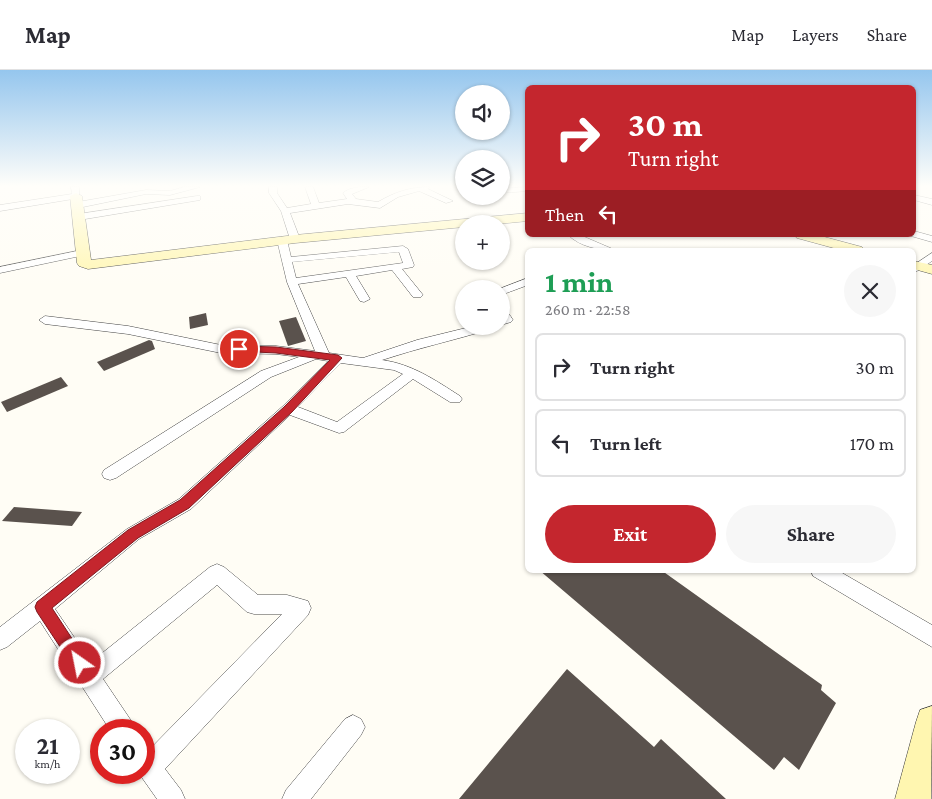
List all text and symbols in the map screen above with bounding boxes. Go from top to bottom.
text: Map [25,21,71,48]
text: Map [731,25,764,45]
text: Layers [792,25,839,45]
text: Share [867,25,907,45]
map controls [455,85,510,335]
button: sound [455,85,510,140]
icon: right [545,105,610,170]
text: 30 m [628,105,703,144]
text: Turn right [628,146,719,171]
button: layers [455,150,510,205]
icon: left [594,200,622,228]
text: Then [545,204,584,225]
button: + [455,215,510,270]
text: 1 min [545,265,613,298]
button: close [844,265,896,317]
button: − [455,280,510,335]
text: 260 m · 22:58 [545,301,630,318]
pin [218,328,260,370]
icon: arrive [225,335,253,363]
icon: right [547,353,575,381]
text: Turn right [590,357,675,378]
text: 30 m [855,357,894,378]
icon: left [547,429,575,457]
text: Turn left [590,433,662,454]
text: 170 m [850,433,894,454]
button: Exit [545,505,716,563]
button: Share [726,505,896,563]
position arrow [53,636,105,688]
speed limit sign: 30 [90,719,155,784]
text: 21 [36,732,59,759]
text: km/h [35,757,60,771]

